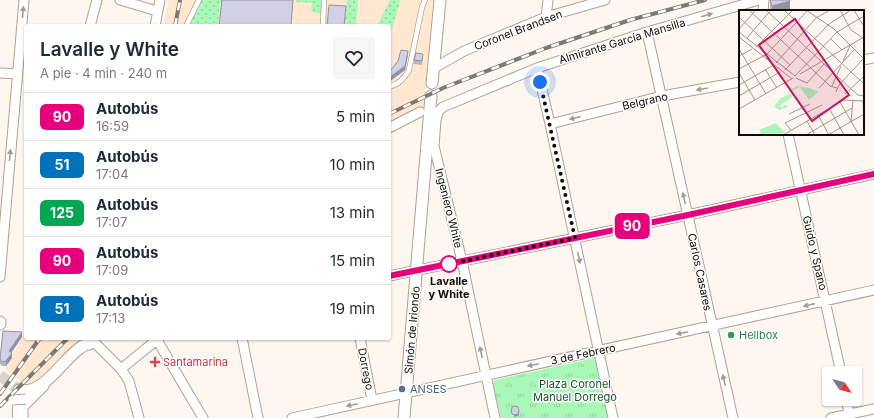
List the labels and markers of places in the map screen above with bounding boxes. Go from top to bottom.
marker: Lavalle y White [440,255,458,273]
place label: Lavalle y White [429,274,470,301]
place label: Hellbox [739,328,778,342]
marker: Hellbox [726,330,736,340]
place label: Santamarina [163,355,228,369]
marker: Santamarina [150,357,160,367]
place label: ANSES [410,382,447,396]
marker: ANSES [397,384,407,394]

